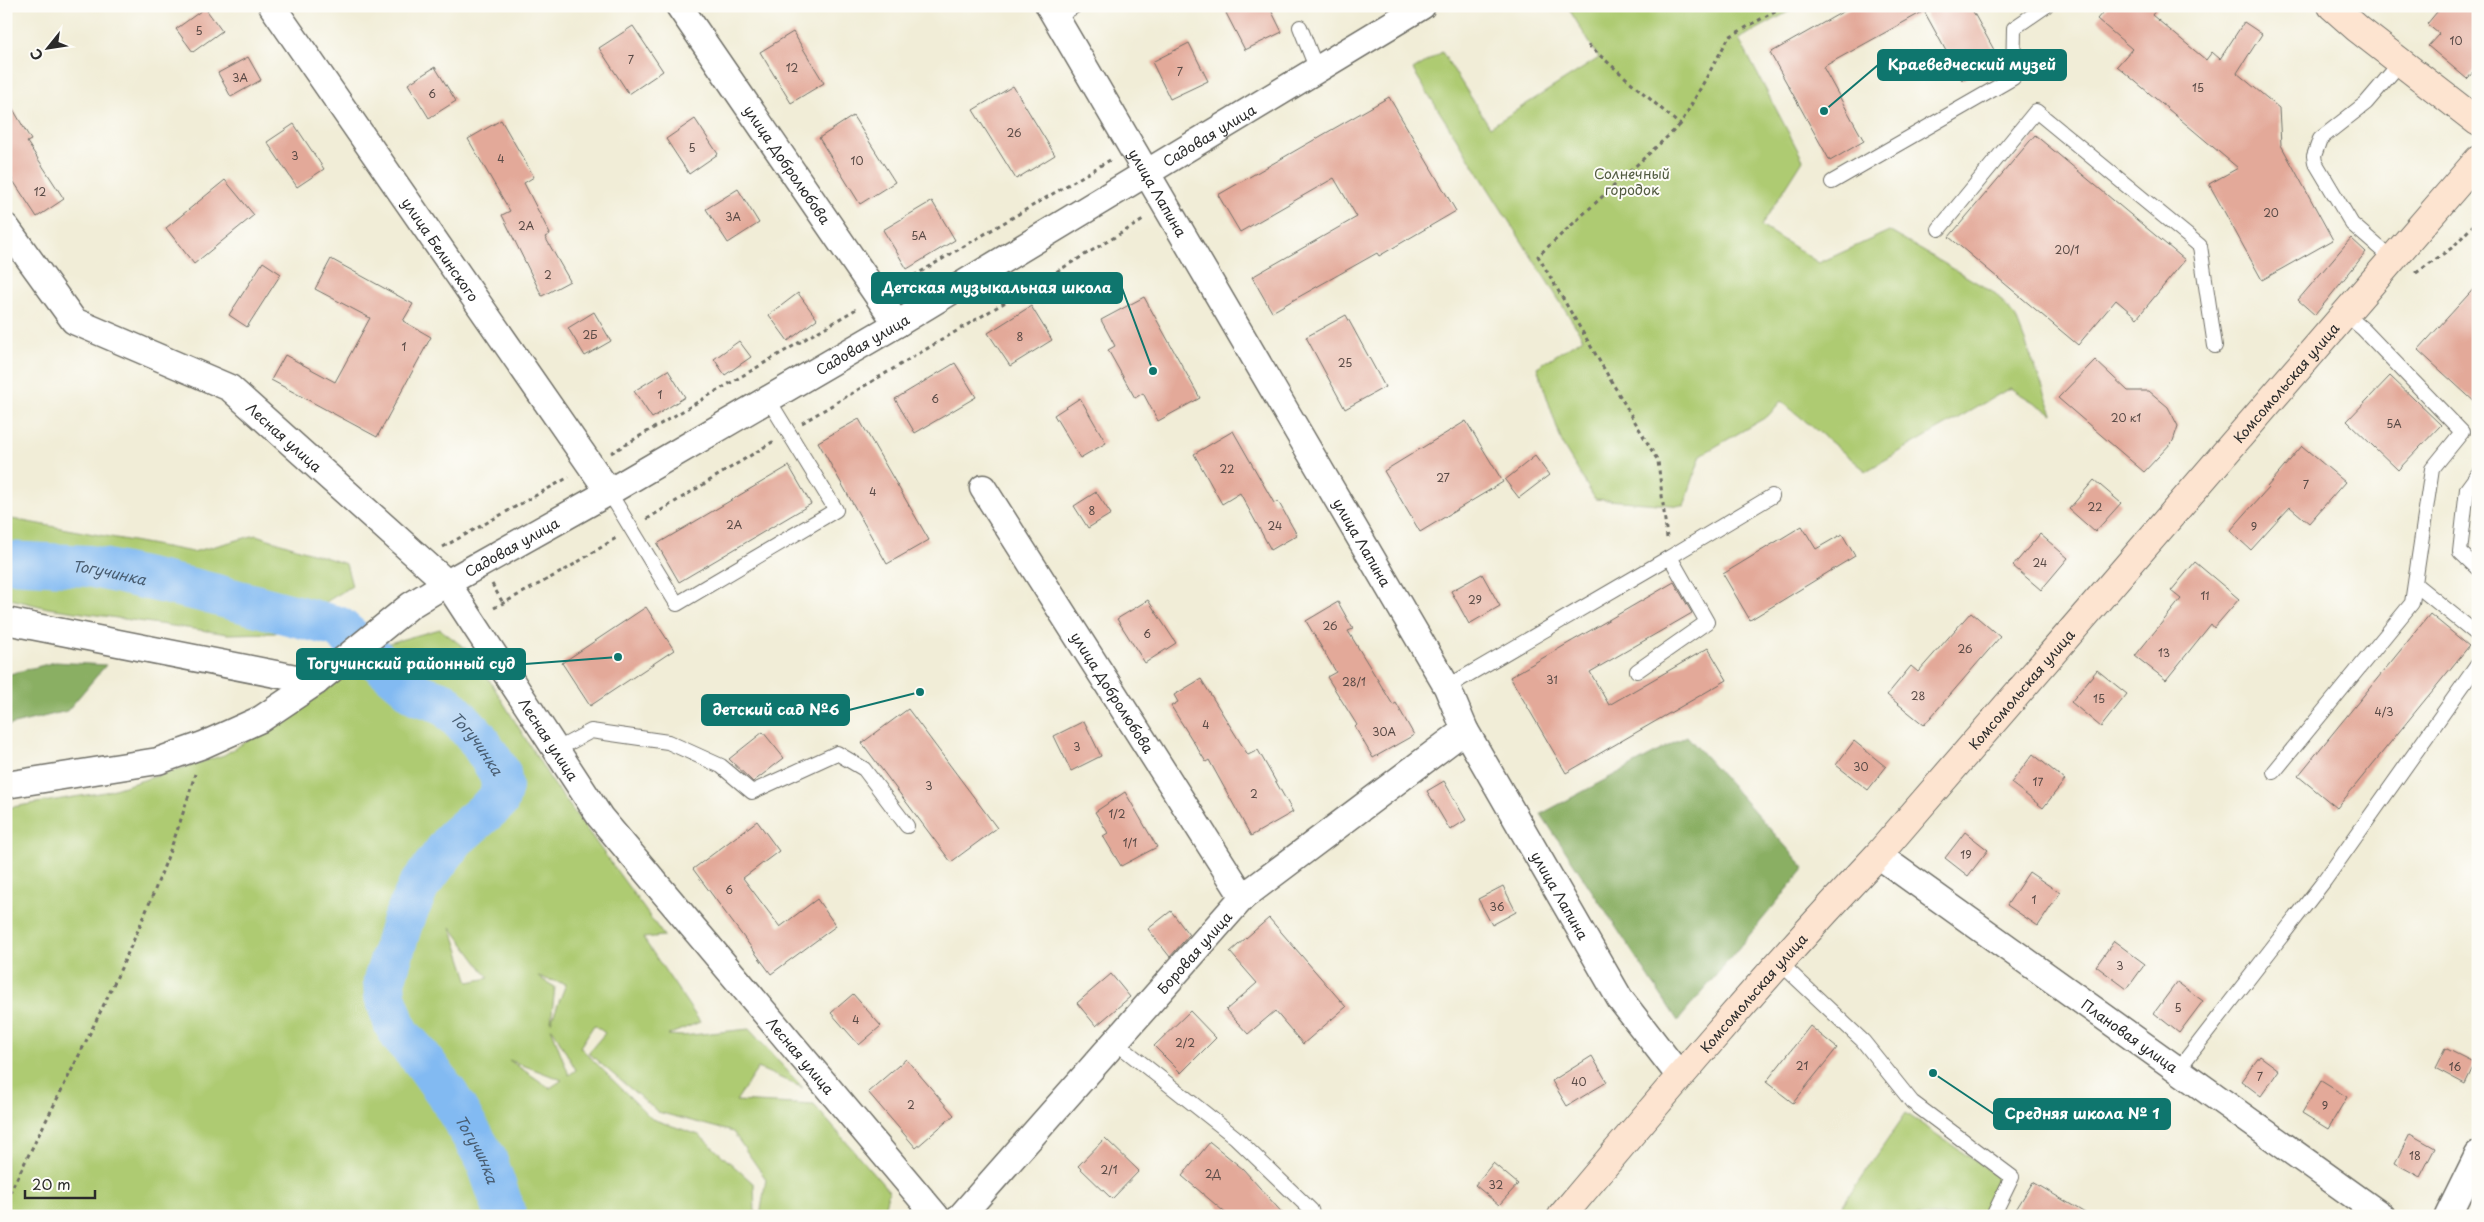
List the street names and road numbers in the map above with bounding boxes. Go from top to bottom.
street label: Садовая улица [1158,99,1260,171]
street label: улица Добролюбова [739,101,836,228]
street label: улица Лапина [1124,144,1192,241]
street label: улица Белинского [397,193,484,306]
street label: Садовая улица [811,308,913,380]
street label: Комсомольская улица [2228,318,2344,447]
street label: Лесная улица [242,397,327,477]
street label: улица Лапина [1328,494,1397,590]
street label: Садовая улица [460,512,563,582]
street label: Комсомольская улица [1963,624,2079,754]
street label: улица Добролюбова [1066,627,1159,757]
street label: Лесная улица [514,693,584,785]
street label: улица Лапина [1526,847,1594,944]
street label: Боровая улица [1152,906,1237,998]
street label: Комсомольская улица [1695,928,1812,1057]
street label: Плановая улица [2077,994,2183,1077]
street label: Лесная улица [762,1012,840,1099]

